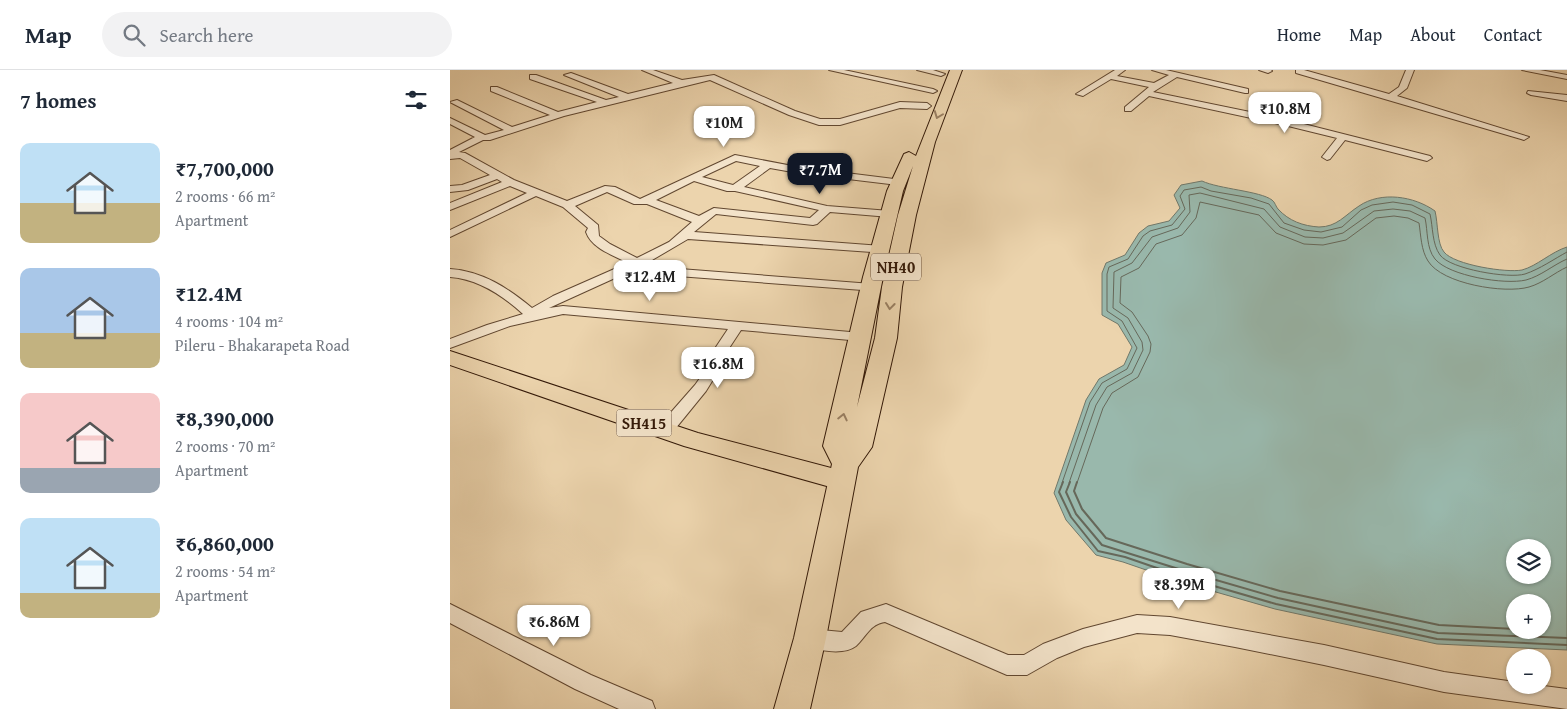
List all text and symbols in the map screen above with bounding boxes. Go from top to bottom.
search box [102,12,452,57]
text: Map [25,17,72,52]
icon: search [120,21,148,49]
text: Search here [160,21,253,49]
text: Home [1277,21,1321,48]
text: Map [1349,21,1382,48]
text: About [1410,21,1456,48]
text: Contact [1484,21,1542,48]
text: 7 homes [20,85,96,116]
icon: filters [402,86,430,114]
pin: ₹10.8M [1244,92,1326,134]
text: ₹10.8M [1259,96,1311,120]
pin: ₹10M [694,106,754,148]
text: ₹10M [705,110,743,134]
one-way arrow [934,110,944,119]
pin: ₹7.7M [785,152,855,195]
text: ₹7,700,000 [175,153,274,184]
text: ₹7.7M [798,157,842,181]
icon: home [60,163,120,223]
text: 2 rooms · 66 m² [175,184,275,208]
text: Apartment [175,208,248,232]
road number: NH40 [871,253,921,280]
pin: ₹12.4M [609,260,691,302]
text: ₹12.4M [624,264,676,288]
text: ₹12.4M [175,278,243,309]
icon: home [60,288,120,348]
one-way arrow [885,302,896,310]
text: 4 rooms · 104 m² [175,309,283,333]
text: Pileru - Bhakarapeta Road [175,333,350,357]
pin: ₹16.8M [677,346,759,389]
text: ₹16.8M [692,351,744,375]
text: ₹8,390,000 [175,403,274,434]
road number: SH415 [616,409,672,436]
icon: home [60,413,120,473]
one-way arrow [837,413,848,422]
text: 2 rooms · 70 m² [175,434,275,458]
text: Apartment [175,458,248,482]
text: ₹6,860,000 [175,528,274,559]
icon: home [60,538,120,598]
map controls [1506,539,1551,694]
button: layers [1506,539,1551,584]
text: 2 rooms · 54 m² [175,559,275,583]
pin: ₹8.39M [1138,568,1220,610]
text: ₹8.39M [1153,572,1205,596]
text: Apartment [175,583,248,607]
button: + [1506,594,1551,639]
pin: ₹6.86M [513,604,595,647]
text: ₹6.86M [528,609,580,633]
button: − [1506,649,1551,694]

